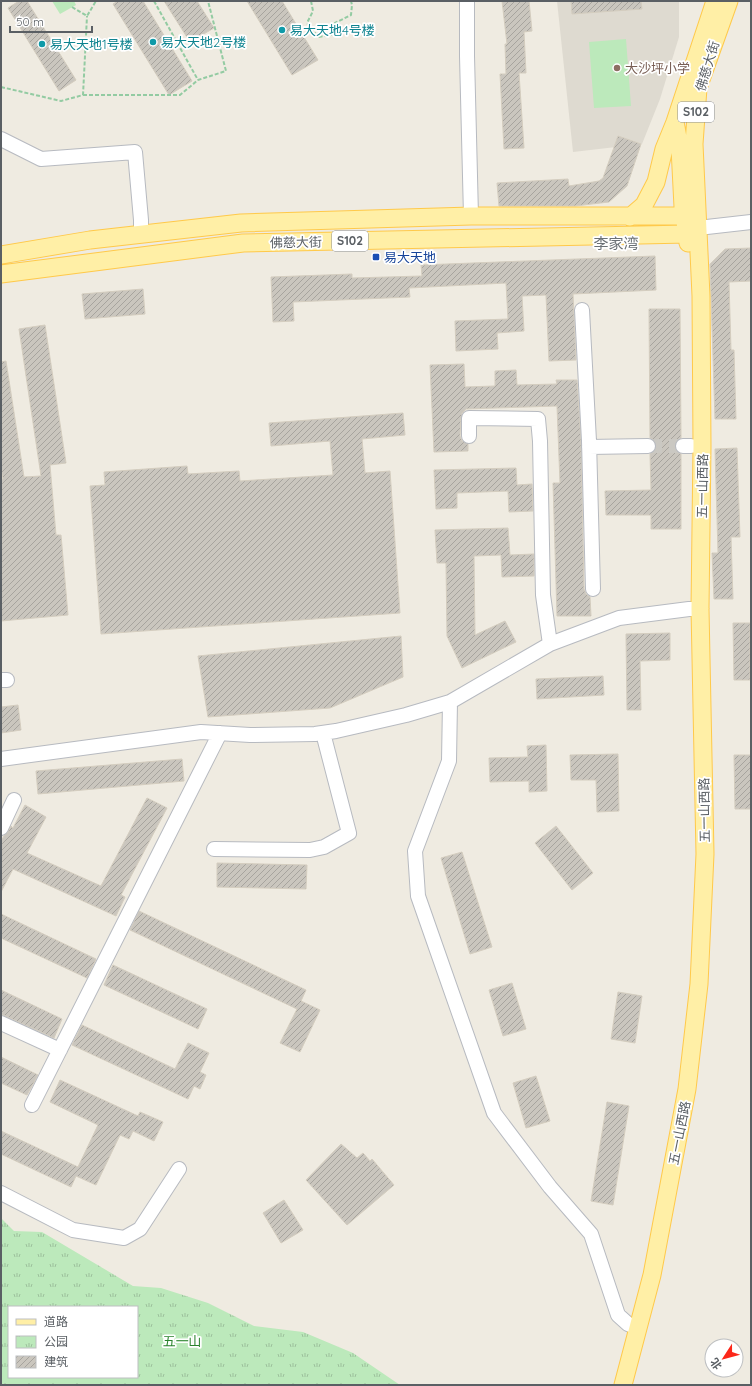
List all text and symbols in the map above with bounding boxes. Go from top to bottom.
scale bar [10,8,92,34]
text: 50 m [16,14,44,29]
place label: 易大天地4号楼 [290,22,375,38]
marker: 易大天地4号楼 [277,25,287,35]
place label: 易大天地2号楼 [161,34,246,50]
place label: 易大天地1号楼 [50,36,133,52]
marker: 易大天地2号楼 [148,37,158,47]
marker: 易大天地1号楼 [37,39,47,49]
street label: 佛慈大街 [692,39,722,93]
place label: 大沙坪小学 [625,60,690,76]
marker: 大沙坪小学 [612,63,622,73]
road number: S102 [678,102,714,122]
road number: S102 [332,231,368,251]
street label: 佛慈大街 [270,234,322,250]
district label: 李家湾 [593,234,639,253]
place label: 易大天地 [384,249,436,265]
marker: 易大天地 [371,252,381,262]
street label: 五一山西路 [693,453,711,519]
street label: 五一山西路 [695,777,713,843]
street label: 五一山西路 [665,1100,693,1166]
legend [8,1306,138,1378]
text: 道路 [44,1314,68,1329]
park label: 五一山 [162,1333,202,1349]
text: 公园 [44,1334,68,1349]
north arrow [704,1338,744,1378]
text: 建筑 [44,1354,68,1369]
text: 北 [707,1355,725,1372]

